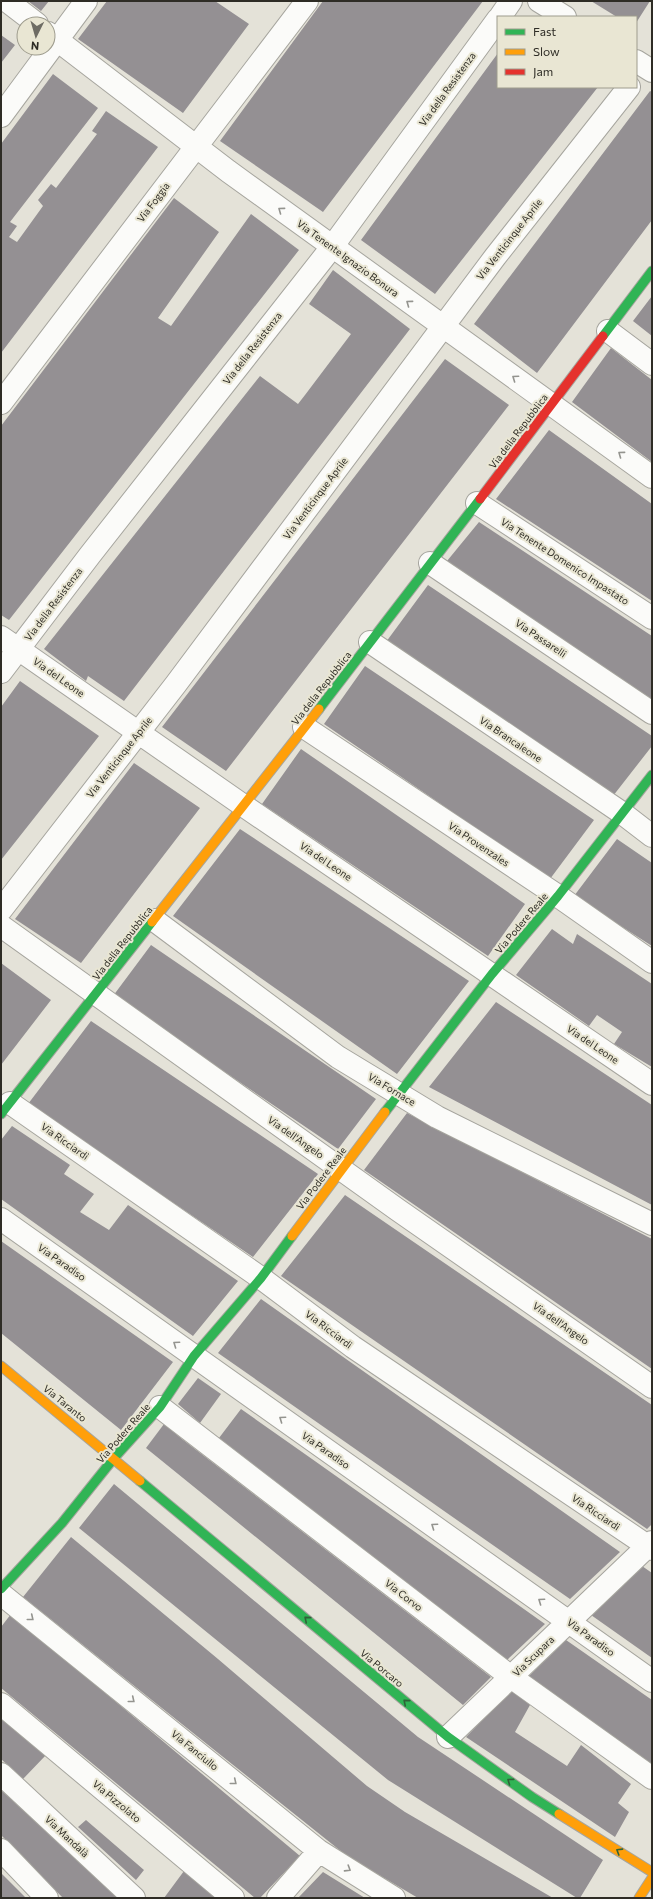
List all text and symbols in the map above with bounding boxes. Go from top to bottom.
north arrow [16,16,56,56]
legend [497,16,637,88]
text: Fast [533,24,556,38]
text: N [30,40,40,53]
text: Slow [533,44,560,58]
street label: Via della Resistenza [416,50,478,128]
text: Jam [533,64,553,79]
street label: Via Foggia [134,180,172,224]
street label: Via Venticinque Aprile [474,196,544,282]
one-way arrow [279,208,286,215]
street label: Via Tenente Ignazio Bonura [295,217,401,299]
one-way arrow [406,300,413,308]
street label: Via della Resistenza [220,309,284,387]
one-way arrow [512,375,519,383]
street label: Via della Repubblica [486,391,550,471]
one-way arrow [618,452,625,459]
street label: Via Venticinque Aprile [280,455,350,541]
street label: Via Tenente Domenico Impastato [499,515,631,607]
street label: Via della Resistenza [22,565,84,643]
street label: Via Passarelli [513,616,569,660]
street label: Via della Repubblica [289,649,353,727]
street label: Via del Leone [31,655,87,699]
street label: Via Venticinque Aprile [84,714,154,800]
street label: Via Brancaleone [477,714,545,764]
street label: Via Provenzales [446,819,512,869]
street label: Via del Leone [298,839,354,883]
street label: Via Podere Reale [492,890,550,956]
street label: Via della Repubblica [90,904,154,982]
street label: Via del Leone [565,1022,621,1066]
street label: Via Fornace [366,1070,418,1108]
street label: Via dell'Angelo [266,1113,326,1161]
street label: Via Ricciardi [39,1120,91,1162]
street label: Via Podere Reale [294,1144,348,1212]
street label: Via Paradiso [36,1241,88,1283]
street label: Via dell'Angelo [531,1299,591,1347]
street label: Via Ricciardi [303,1307,355,1351]
one-way arrow [174,1342,181,1349]
street label: Via Taranto [41,1382,89,1424]
street label: Via Podere Reale [94,1401,152,1465]
one-way arrow [279,1416,286,1424]
street label: Via Paradiso [300,1429,352,1471]
street label: Via Ricciardi [570,1491,622,1533]
one-way arrow [431,1523,438,1531]
street label: Via Corvo [383,1577,425,1613]
one-way arrow [538,1599,545,1606]
one-way arrow [27,1614,34,1621]
one-way arrow [304,1616,311,1623]
street label: Via Paradiso [565,1616,617,1658]
street label: Via Scupara [510,1633,556,1679]
street label: Via Porcaro [358,1647,406,1689]
one-way arrow [128,1695,135,1702]
one-way arrow [404,1700,411,1707]
street label: Via Fanciullo [169,1727,221,1773]
street label: Via Pizzolato [91,1777,144,1825]
one-way arrow [229,1777,236,1784]
one-way arrow [507,1779,514,1786]
street label: Via Mandalà [43,1813,91,1859]
one-way arrow [616,1849,623,1856]
one-way arrow [344,1864,351,1872]

